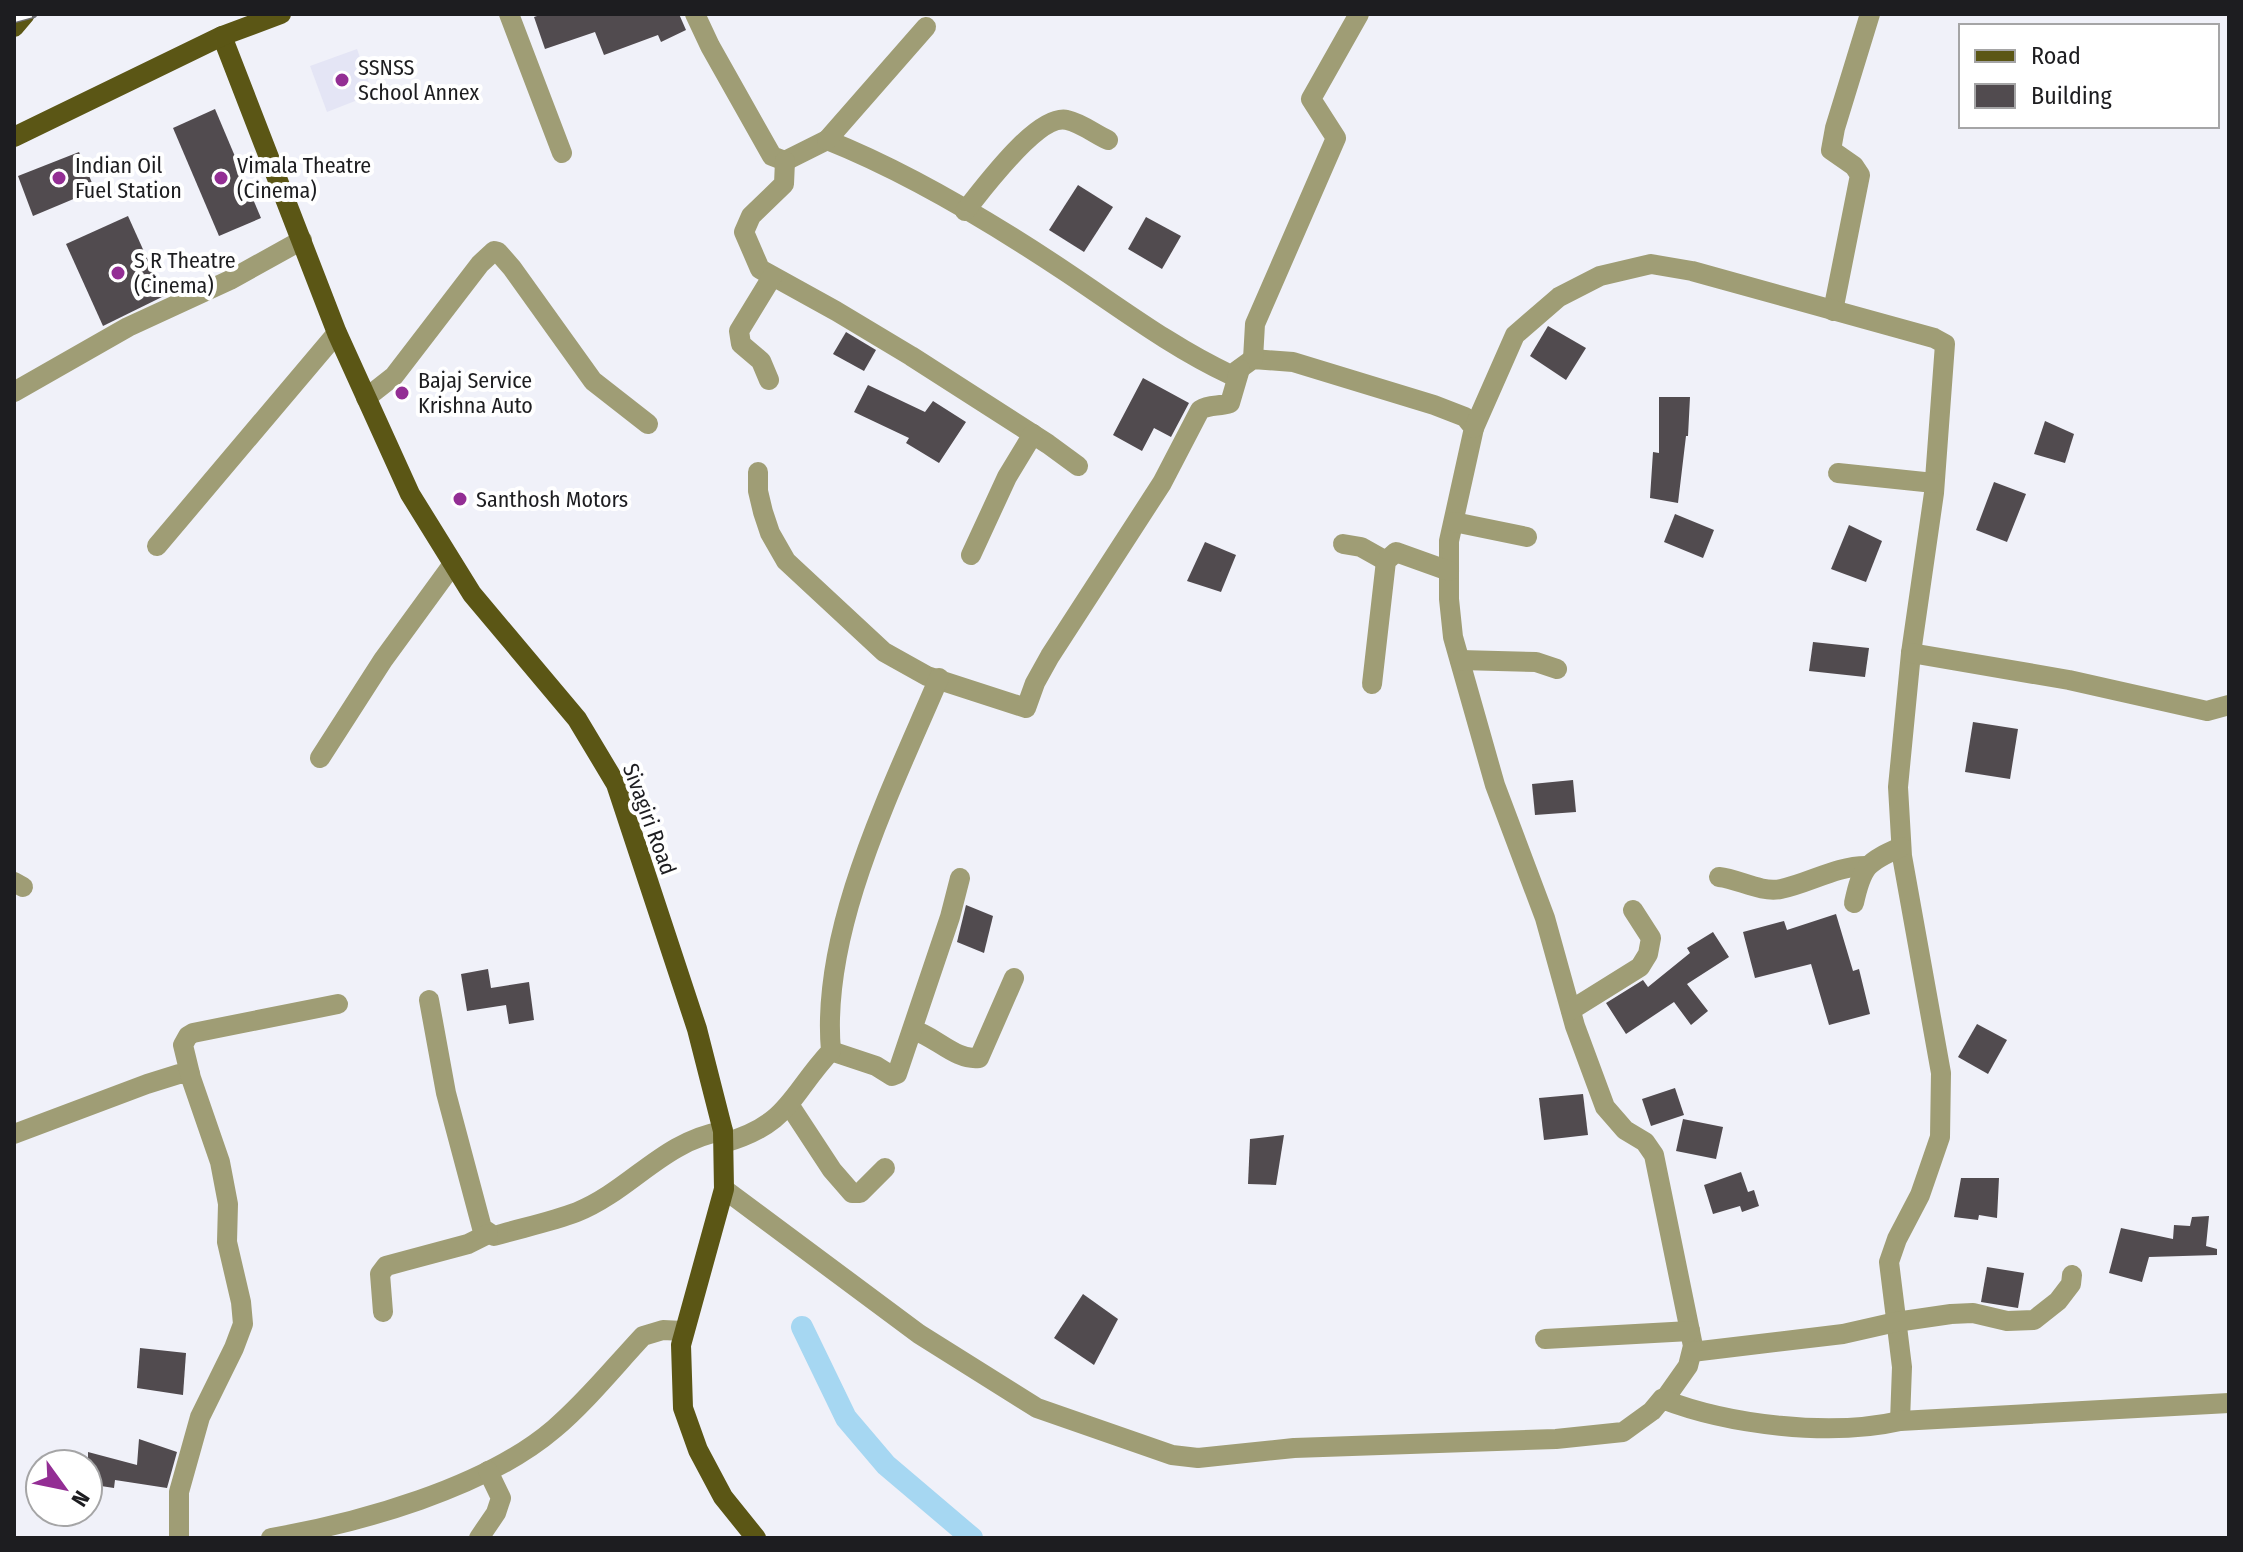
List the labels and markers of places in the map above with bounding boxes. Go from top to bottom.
place label: SSNSS School Annex [358,54,479,106]
marker: SSNSS School Annex [333,71,351,89]
place label: Indian Oil Fuel Station [75,152,182,204]
place label: Vimala Theatre (Cinema) [237,152,371,204]
marker: Indian Oil Fuel Station [50,169,68,187]
marker: Vimala Theatre (Cinema) [212,169,230,187]
place label: S R Theatre (Cinema) [134,247,236,299]
marker: S R Theatre (Cinema) [109,264,127,282]
place label: Bajaj Service Krishna Auto [418,367,533,419]
marker: Bajaj Service Krishna Auto [393,384,411,402]
place label: Santhosh Motors [476,486,628,513]
marker: Santhosh Motors [451,490,469,508]

